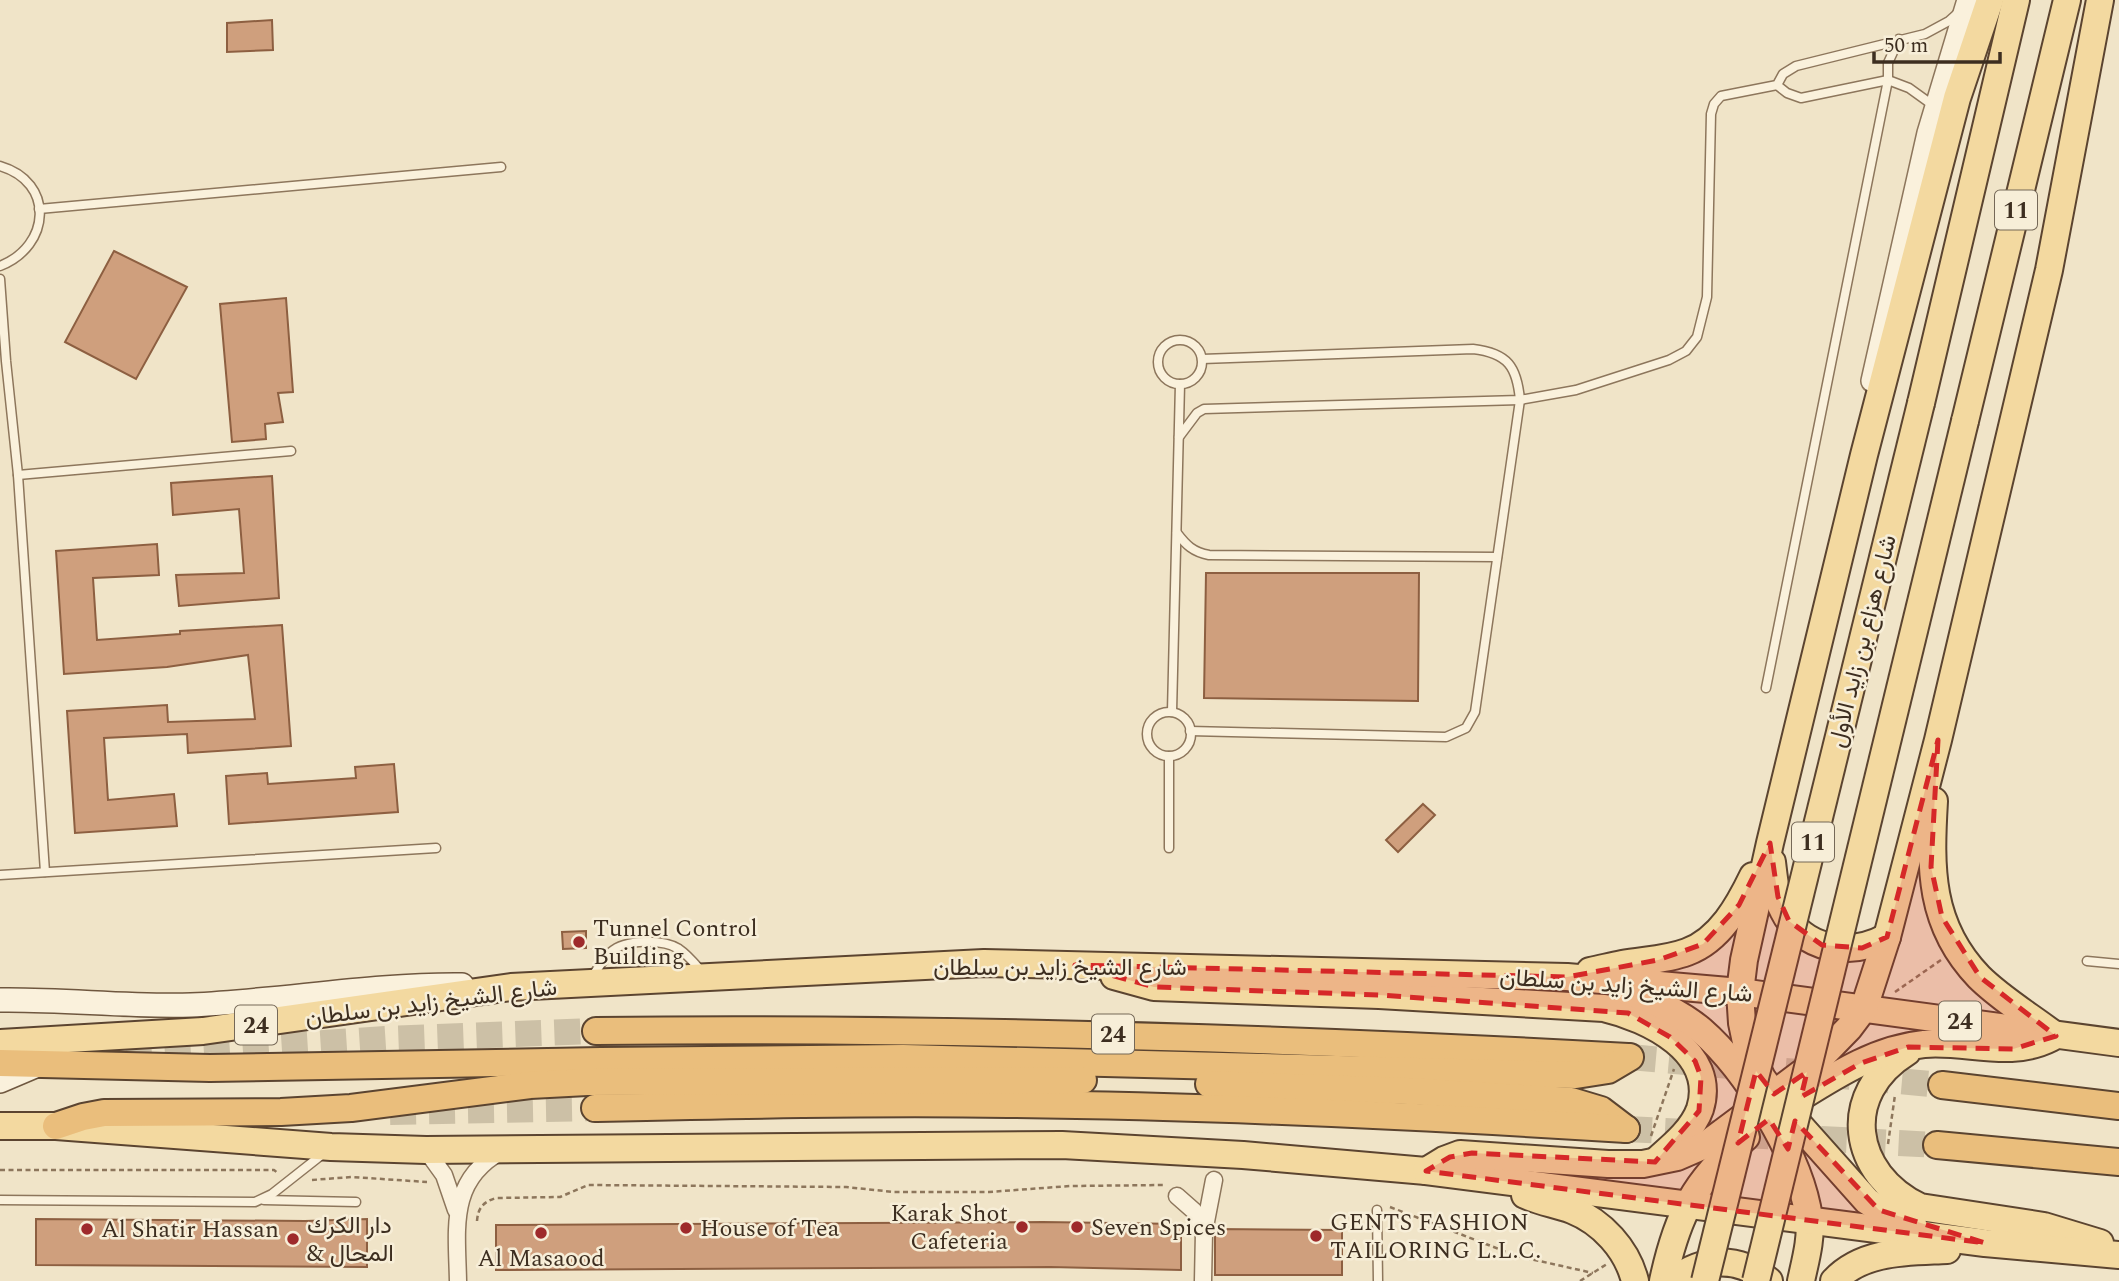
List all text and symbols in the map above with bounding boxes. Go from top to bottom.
scale bar [1874,21,2000,65]
text: 50 m [1884,30,1928,62]
road number: 11 [1995,190,2037,230]
street label: شارع هزاع بن زايد الأول [1819,531,1907,751]
road number: 11 [1792,822,1834,862]
place label: Tunnel Control Building [593,911,758,975]
marker: Tunnel Control Building [571,934,587,950]
street label: شارع الشيخ زايد بن سلطان [933,950,1187,986]
street label: شارع الشيخ زايد بن سلطان [1498,959,1754,1013]
street label: شارع الشيخ زايد بن سلطان [303,970,559,1036]
road number: 24 [1939,1002,1981,1040]
road number: 24 [235,1006,277,1044]
road number: 24 [1092,1015,1134,1054]
place label: Karak Shot Cafeteria [891,1196,1008,1260]
place label: GENTS FASHION TAILORING L.L.C. [1330,1205,1541,1269]
place label: دار الكرك & المحال [307,1208,394,1272]
place label: Seven Spices [1091,1210,1226,1246]
place label: House of Tea [700,1211,840,1247]
place label: Al Shatir Hassan [101,1212,279,1248]
marker: Karak Shot Cafeteria [1014,1219,1030,1235]
marker: Seven Spices [1069,1219,1085,1235]
marker: House of Tea [678,1220,694,1236]
marker: Al Shatir Hassan [79,1221,95,1237]
marker: Al Masaood [533,1225,549,1241]
marker: GENTS FASHION TAILORING L.L.C. [1308,1228,1324,1244]
marker: دار الكرك & المحال [285,1231,301,1247]
place label: Al Masaood [477,1241,605,1277]

